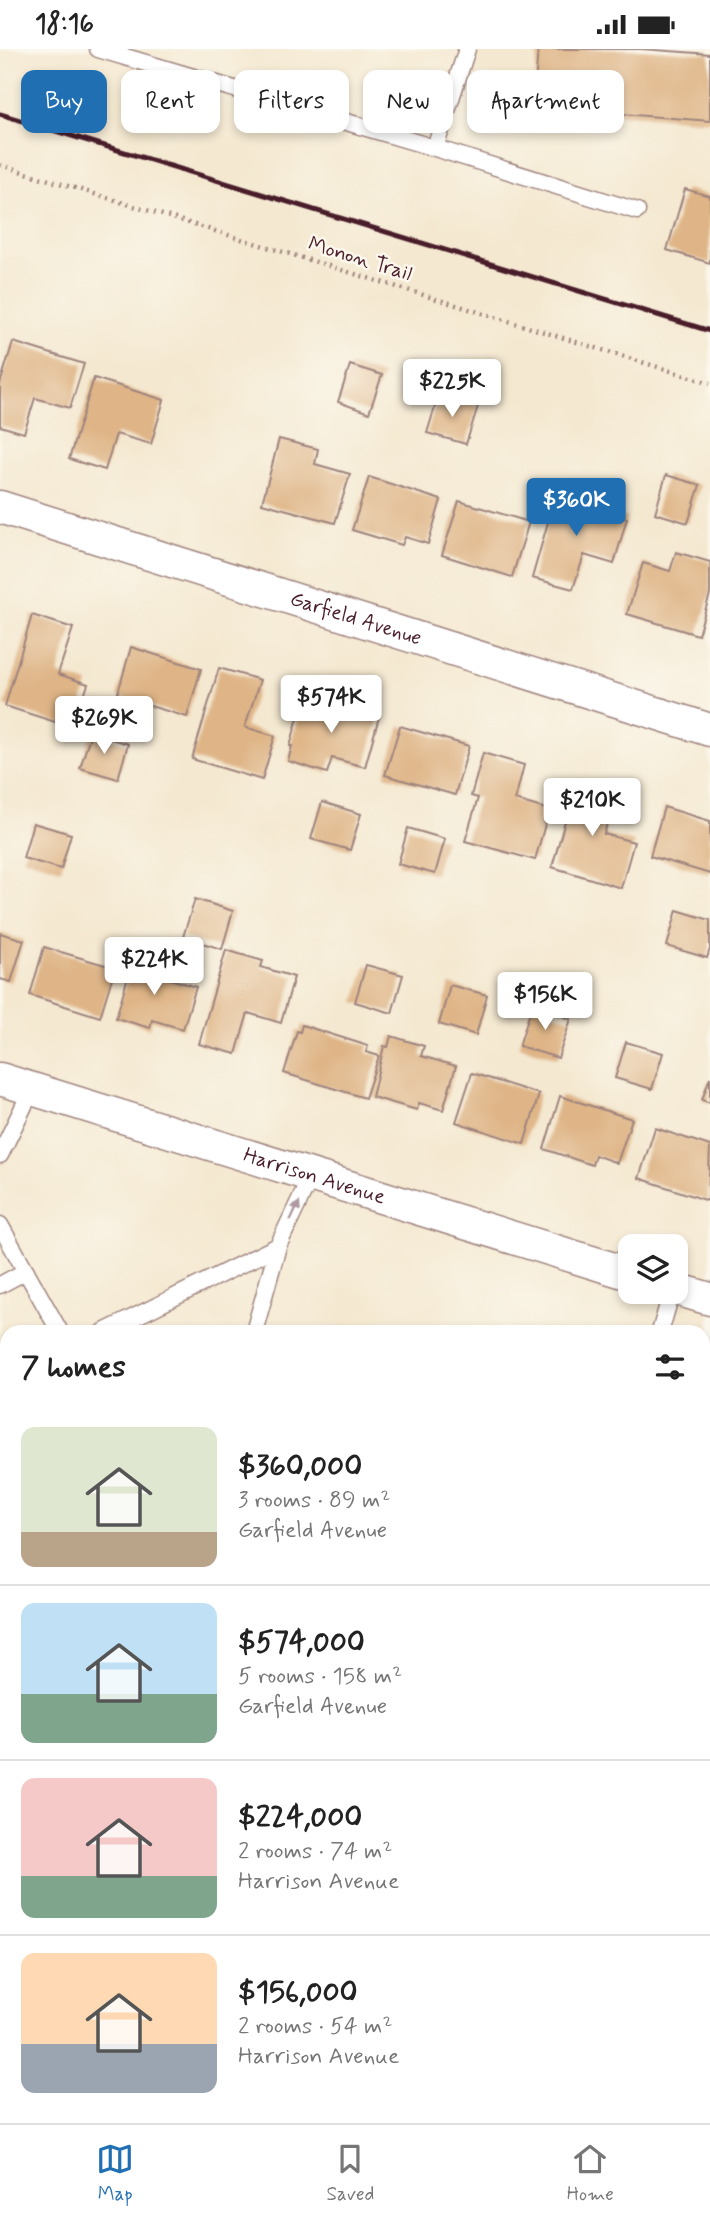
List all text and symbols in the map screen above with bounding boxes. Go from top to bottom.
text: 18:16 [35,8,94,42]
chip: Buy [21,70,107,133]
chip: Rent [121,70,220,133]
chip: Filters [234,70,349,133]
chip: New [363,70,453,133]
chip: Apartment [467,70,624,133]
street label: Monon Trail [305,230,415,288]
pin: $225K [403,359,501,419]
text: $225K [419,367,485,397]
pin: $360K [527,479,625,538]
text: $360K [543,486,609,516]
street label: Garfield Avenue [287,585,425,653]
pin: $574K [282,675,380,735]
text: $574K [297,683,365,713]
pin: $269K [55,697,153,756]
text: $269K [71,704,137,734]
pin: $210K [543,779,641,838]
text: $210K [560,786,624,816]
pin: $224K [105,937,203,997]
text: $224K [121,945,187,975]
pin: $156K [496,972,594,1032]
text: $156K [513,980,577,1010]
street label: Harrison Avenue [240,1141,389,1211]
one-way arrow [290,1200,301,1221]
map controls [618,1234,688,1304]
button: layers [618,1234,688,1304]
text: 7 homes [21,1348,126,1387]
icon: filters [651,1348,689,1386]
text: $360,000 [238,1447,362,1486]
icon: home [77,1455,161,1539]
text: 3 rooms · 89 m² [238,1486,390,1516]
text: Garfield Avenue [238,1516,387,1546]
text: $574,000 [238,1623,365,1662]
icon: home [77,1631,161,1715]
text: 5 rooms · 158 m² [238,1662,402,1692]
text: Garfield Avenue [238,1692,387,1722]
text: $224,000 [238,1798,362,1837]
icon: home [77,1806,161,1890]
text: 2 rooms · 74 m² [238,1837,393,1867]
text: Harrison Avenue [238,1867,399,1897]
text: $156,000 [238,1973,358,2012]
icon: home [77,1981,161,2065]
text: 2 rooms · 54 m² [238,2012,392,2042]
text: Harrison Avenue [238,2042,399,2072]
tab: Map [96,2140,134,2207]
tab: Saved [326,2140,374,2207]
tab: Home [567,2140,614,2207]

